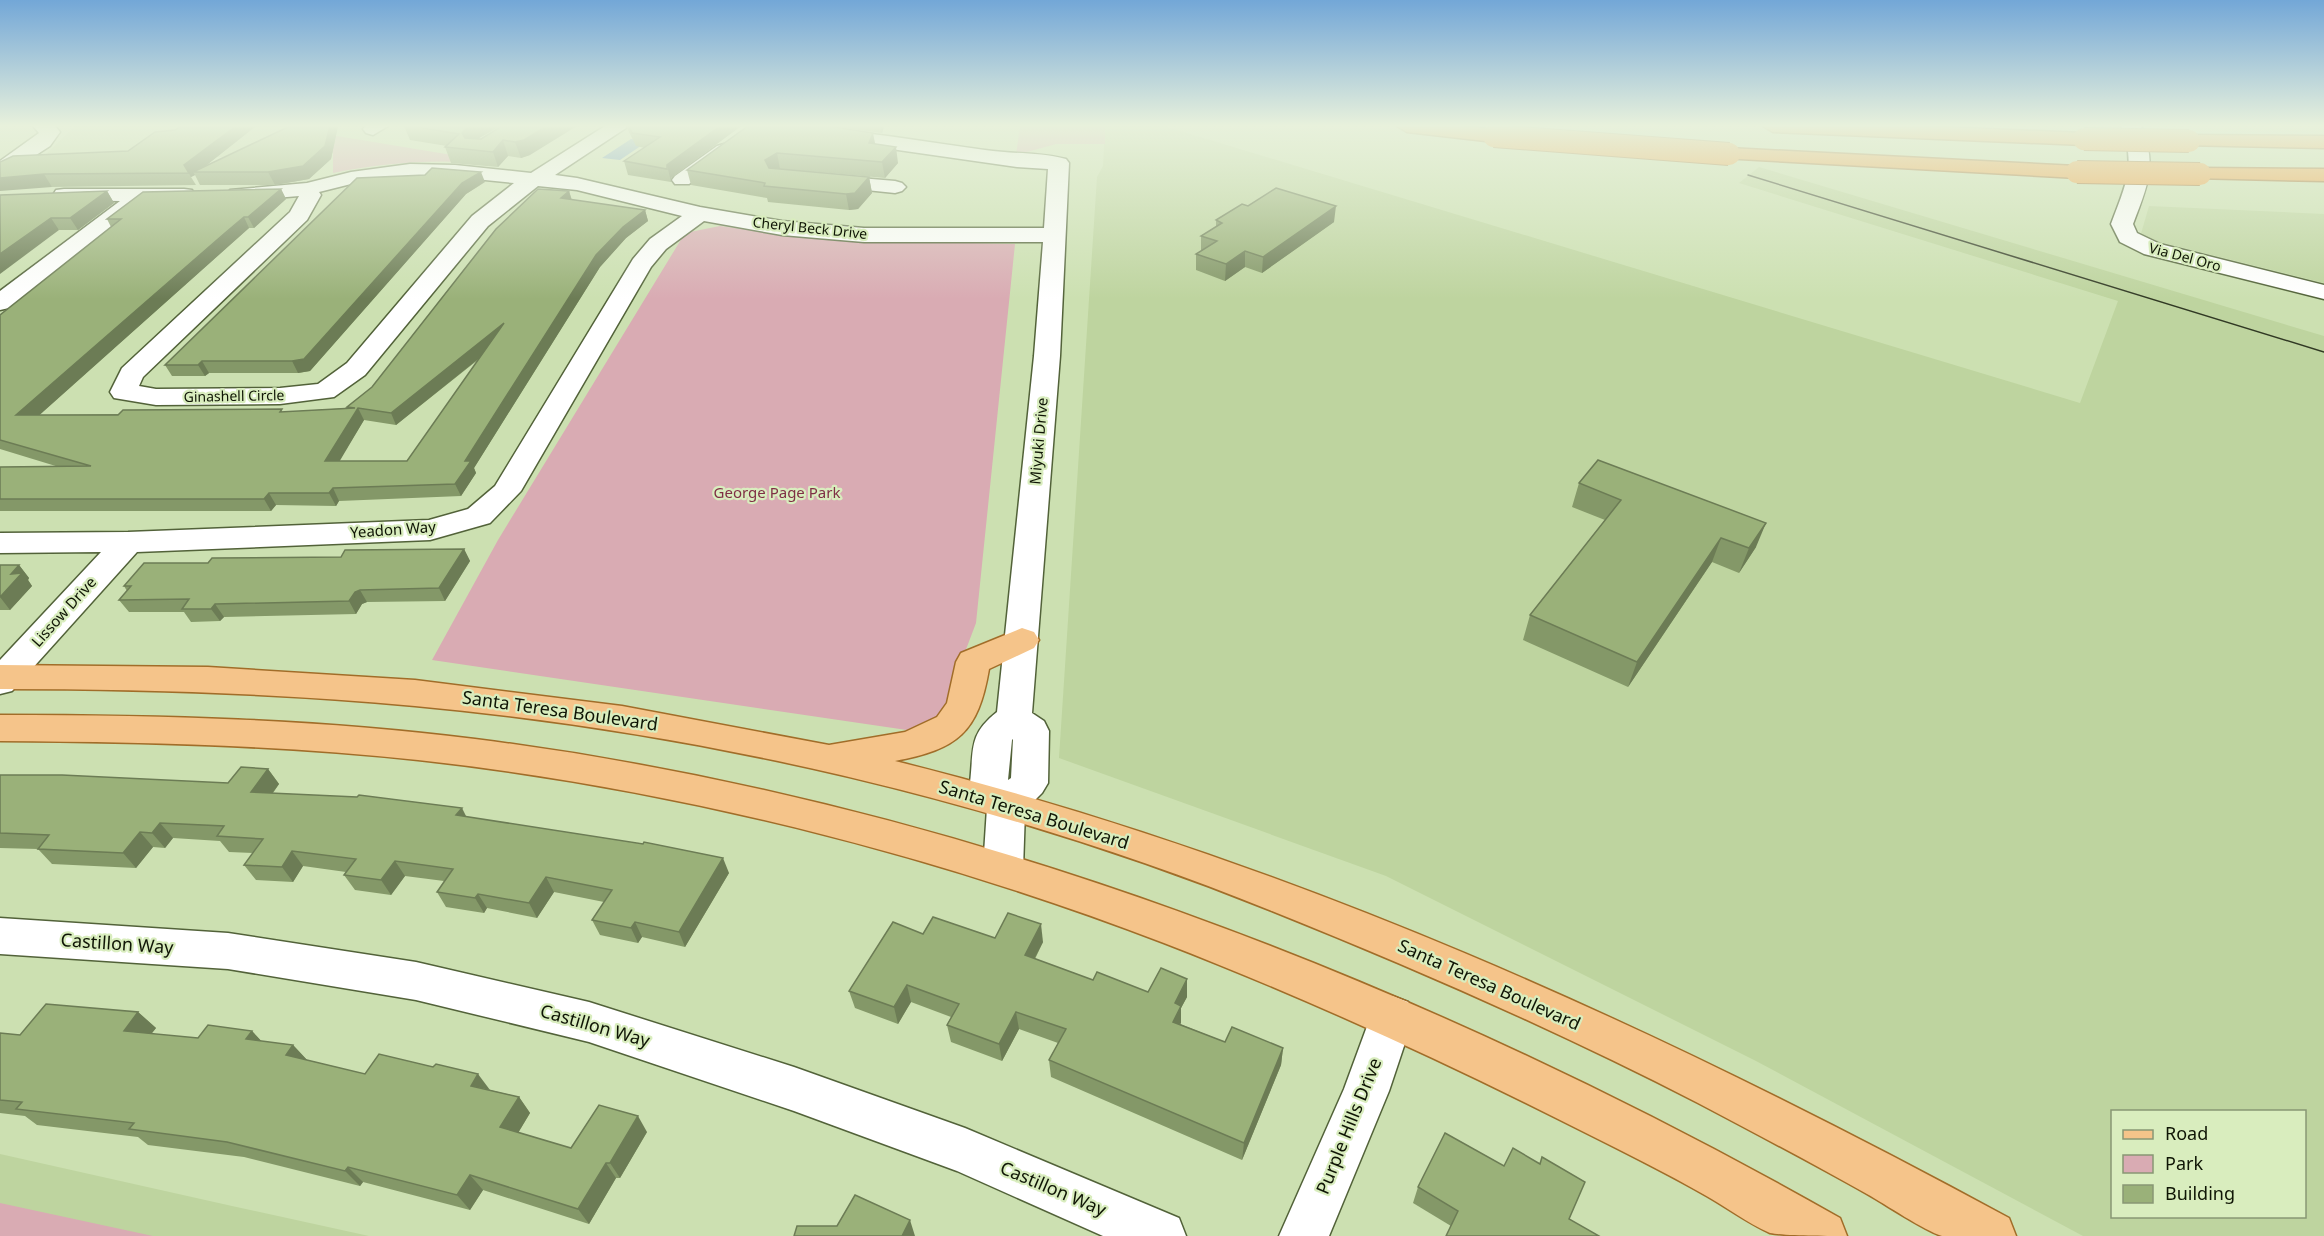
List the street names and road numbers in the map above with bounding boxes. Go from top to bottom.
street label: Cheryl Beck Drive [752,212,868,243]
street label: Via Del Oro [2147,238,2223,275]
street label: Ginashell Circle [184,385,285,406]
street label: Miyuki Drive [1024,397,1052,485]
street label: Yeadon Way [349,516,437,542]
street label: Lissow Drive [26,572,100,651]
street label: Santa Teresa Boulevard [461,684,660,736]
street label: Santa Teresa Boulevard [936,774,1132,854]
street label: Castillon Way [60,927,175,959]
street label: Santa Teresa Boulevard [1394,933,1584,1035]
street label: Castillon Way [538,998,654,1052]
street label: Purple Hills Drive [1310,1054,1386,1197]
street label: Castillon Way [997,1155,1111,1221]

